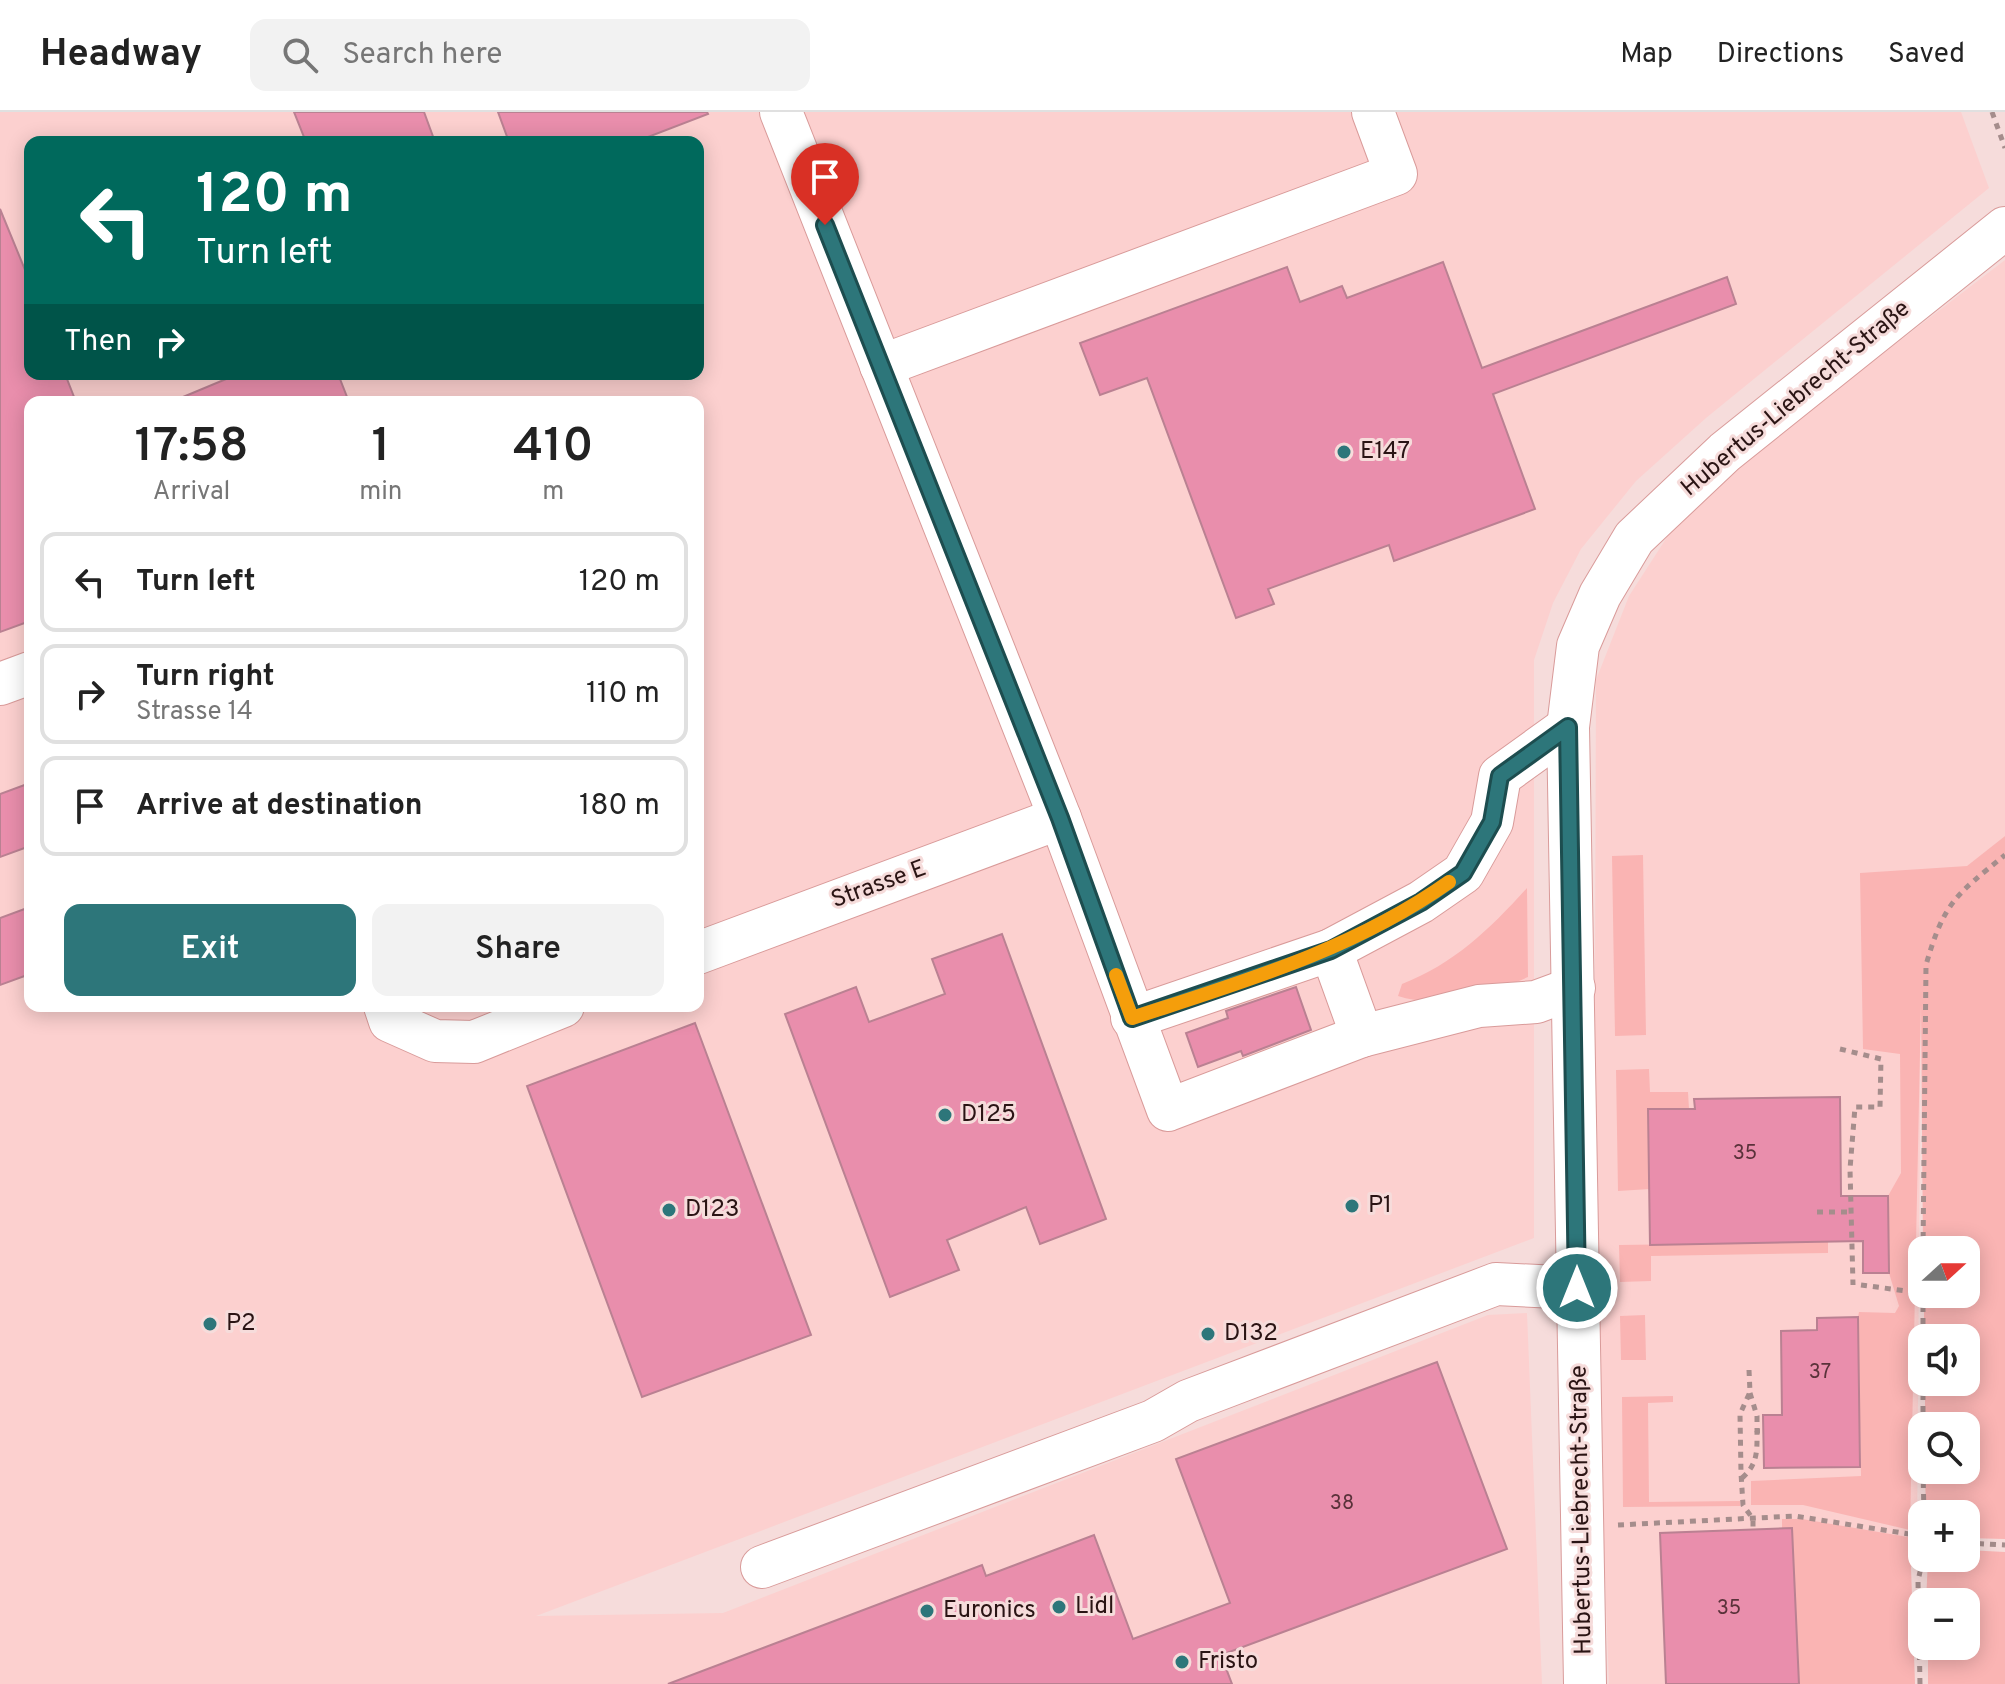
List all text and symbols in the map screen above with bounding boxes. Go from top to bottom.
search box [250,19,810,91]
text: Headway [40,31,202,80]
icon: search [278,33,322,77]
text: Search here [342,37,502,74]
text: Map [1620,37,1673,73]
text: Directions [1717,37,1844,73]
text: Saved [1888,37,1965,73]
pin [791,143,859,225]
icon: arrive [803,155,847,199]
text: 120 m [196,162,353,232]
icon: left [64,168,168,272]
text: Turn left [196,231,333,277]
street label: Hubertus-Liebrecht-Straße [1675,294,1917,504]
icon: right [148,320,192,364]
text: Then [64,324,132,361]
text: 17:58 [134,418,249,478]
text: 1 [371,418,390,478]
text: 410 [513,418,594,478]
place label: E147 [1360,437,1410,467]
marker: E147 [1335,443,1353,461]
text: Arrival [153,476,230,509]
text: min [359,476,403,509]
text: m [542,476,564,509]
icon: left [68,560,112,604]
text: Turn left [136,564,256,601]
text: 120 m [579,564,660,601]
text: Turn right [136,659,274,696]
icon: right [68,672,112,716]
text: 110 m [586,676,660,713]
text: Strasse 14 [136,696,253,729]
icon: arrive [68,784,112,828]
text: Arrive at destination [136,788,422,825]
text: 180 m [579,788,660,825]
street label: Strasse E [827,854,931,916]
button: Exit [64,904,356,996]
button: Share [372,904,664,996]
place label: D125 [961,1100,1016,1130]
marker: D125 [936,1106,954,1124]
house number: 35 [1733,1141,1757,1167]
place label: P1 [1368,1191,1392,1221]
place label: D123 [685,1195,739,1225]
marker: P1 [1343,1197,1361,1215]
marker: D123 [660,1201,678,1219]
north arrow [1908,1236,1980,1308]
map controls [1908,1236,1980,1660]
position arrow [1535,1246,1619,1330]
place label: P2 [226,1309,256,1339]
marker: P2 [201,1315,219,1333]
place label: D132 [1224,1319,1278,1349]
button: sound [1908,1324,1980,1396]
marker: D132 [1199,1325,1217,1343]
house number: 37 [1809,1360,1831,1386]
street label: Hubertus-Liebrecht-Straße [1564,1365,1600,1655]
button: search [1908,1412,1980,1484]
house number: 38 [1330,1491,1354,1517]
button: + [1908,1500,1980,1572]
button: − [1908,1588,1980,1660]
place label: Lidl [1075,1592,1114,1622]
place label: Euronics [943,1596,1036,1626]
house number: 35 [1717,1596,1741,1622]
marker: Lidl [1050,1598,1068,1616]
marker: Euronics [918,1602,936,1620]
place label: Fristo [1198,1647,1258,1677]
marker: Fristo [1173,1653,1191,1671]

